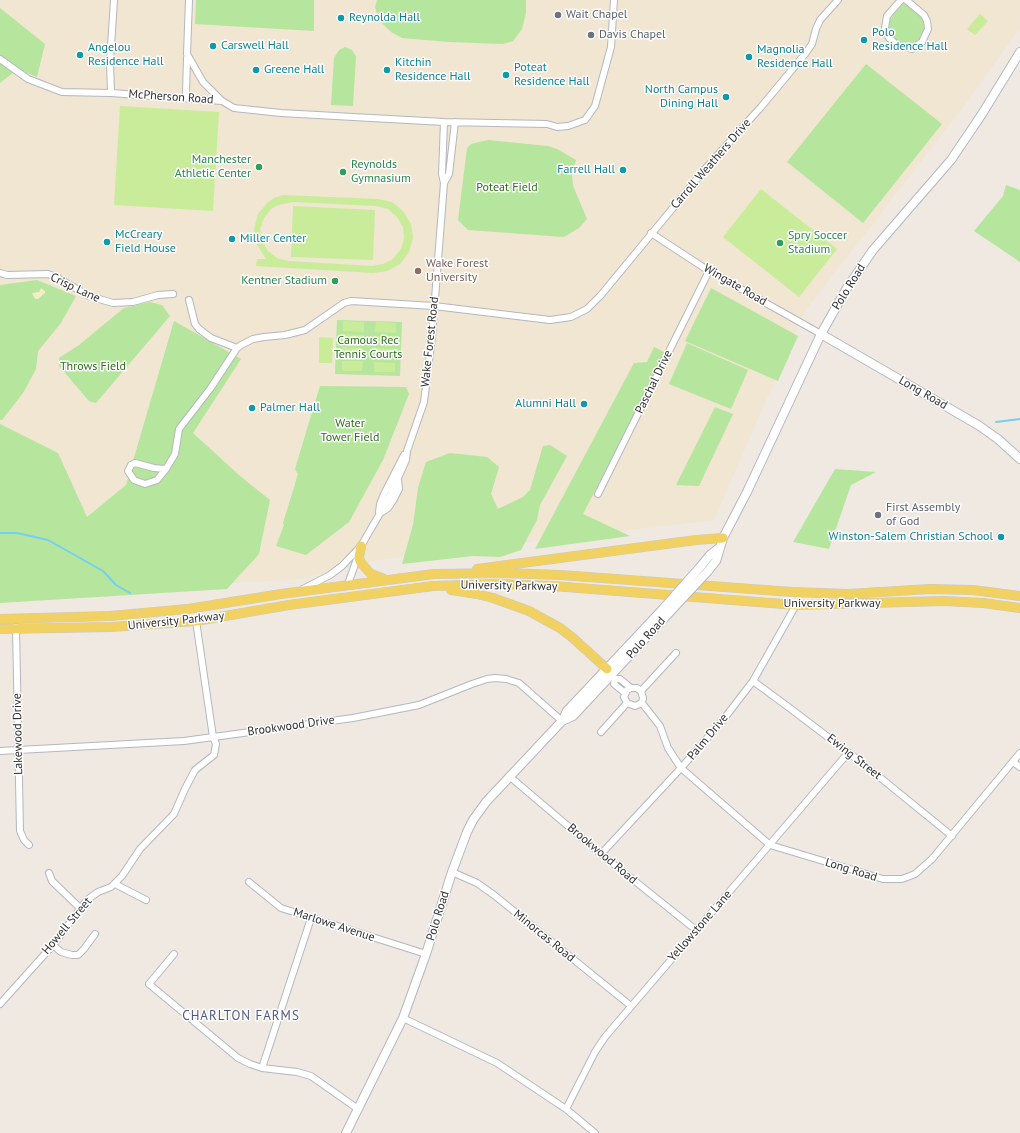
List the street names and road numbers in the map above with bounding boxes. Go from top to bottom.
street label: McPherson Road [128,87,214,107]
street label: Carroll Weathers Drive [668,116,754,212]
street label: Wingate Road [701,261,769,309]
street label: Polo Road [829,261,869,313]
street label: Crisp Lane [48,270,102,306]
street label: Wake Forest Road [418,296,442,388]
street label: Paschal Drive [632,348,676,416]
street label: Long Road [896,373,950,413]
street label: University Parkway [460,578,558,594]
street label: University Parkway [784,597,880,611]
street label: University Parkway [127,609,225,633]
street label: Polo Road [624,614,668,662]
street label: Lakewood Drive [10,693,26,775]
street label: Palm Drive [685,711,731,763]
street label: Brookwood Drive [247,713,335,739]
street label: Ewing Street [824,731,884,783]
street label: Brookwood Road [564,821,640,887]
street label: Long Road [823,855,879,885]
street label: Yellowstone Lane [665,887,735,965]
street label: Polo Road [424,889,452,943]
street label: Howell Street [39,895,95,957]
street label: Marlowe Avenue [291,905,377,945]
street label: Minorcas Road [510,907,578,965]

